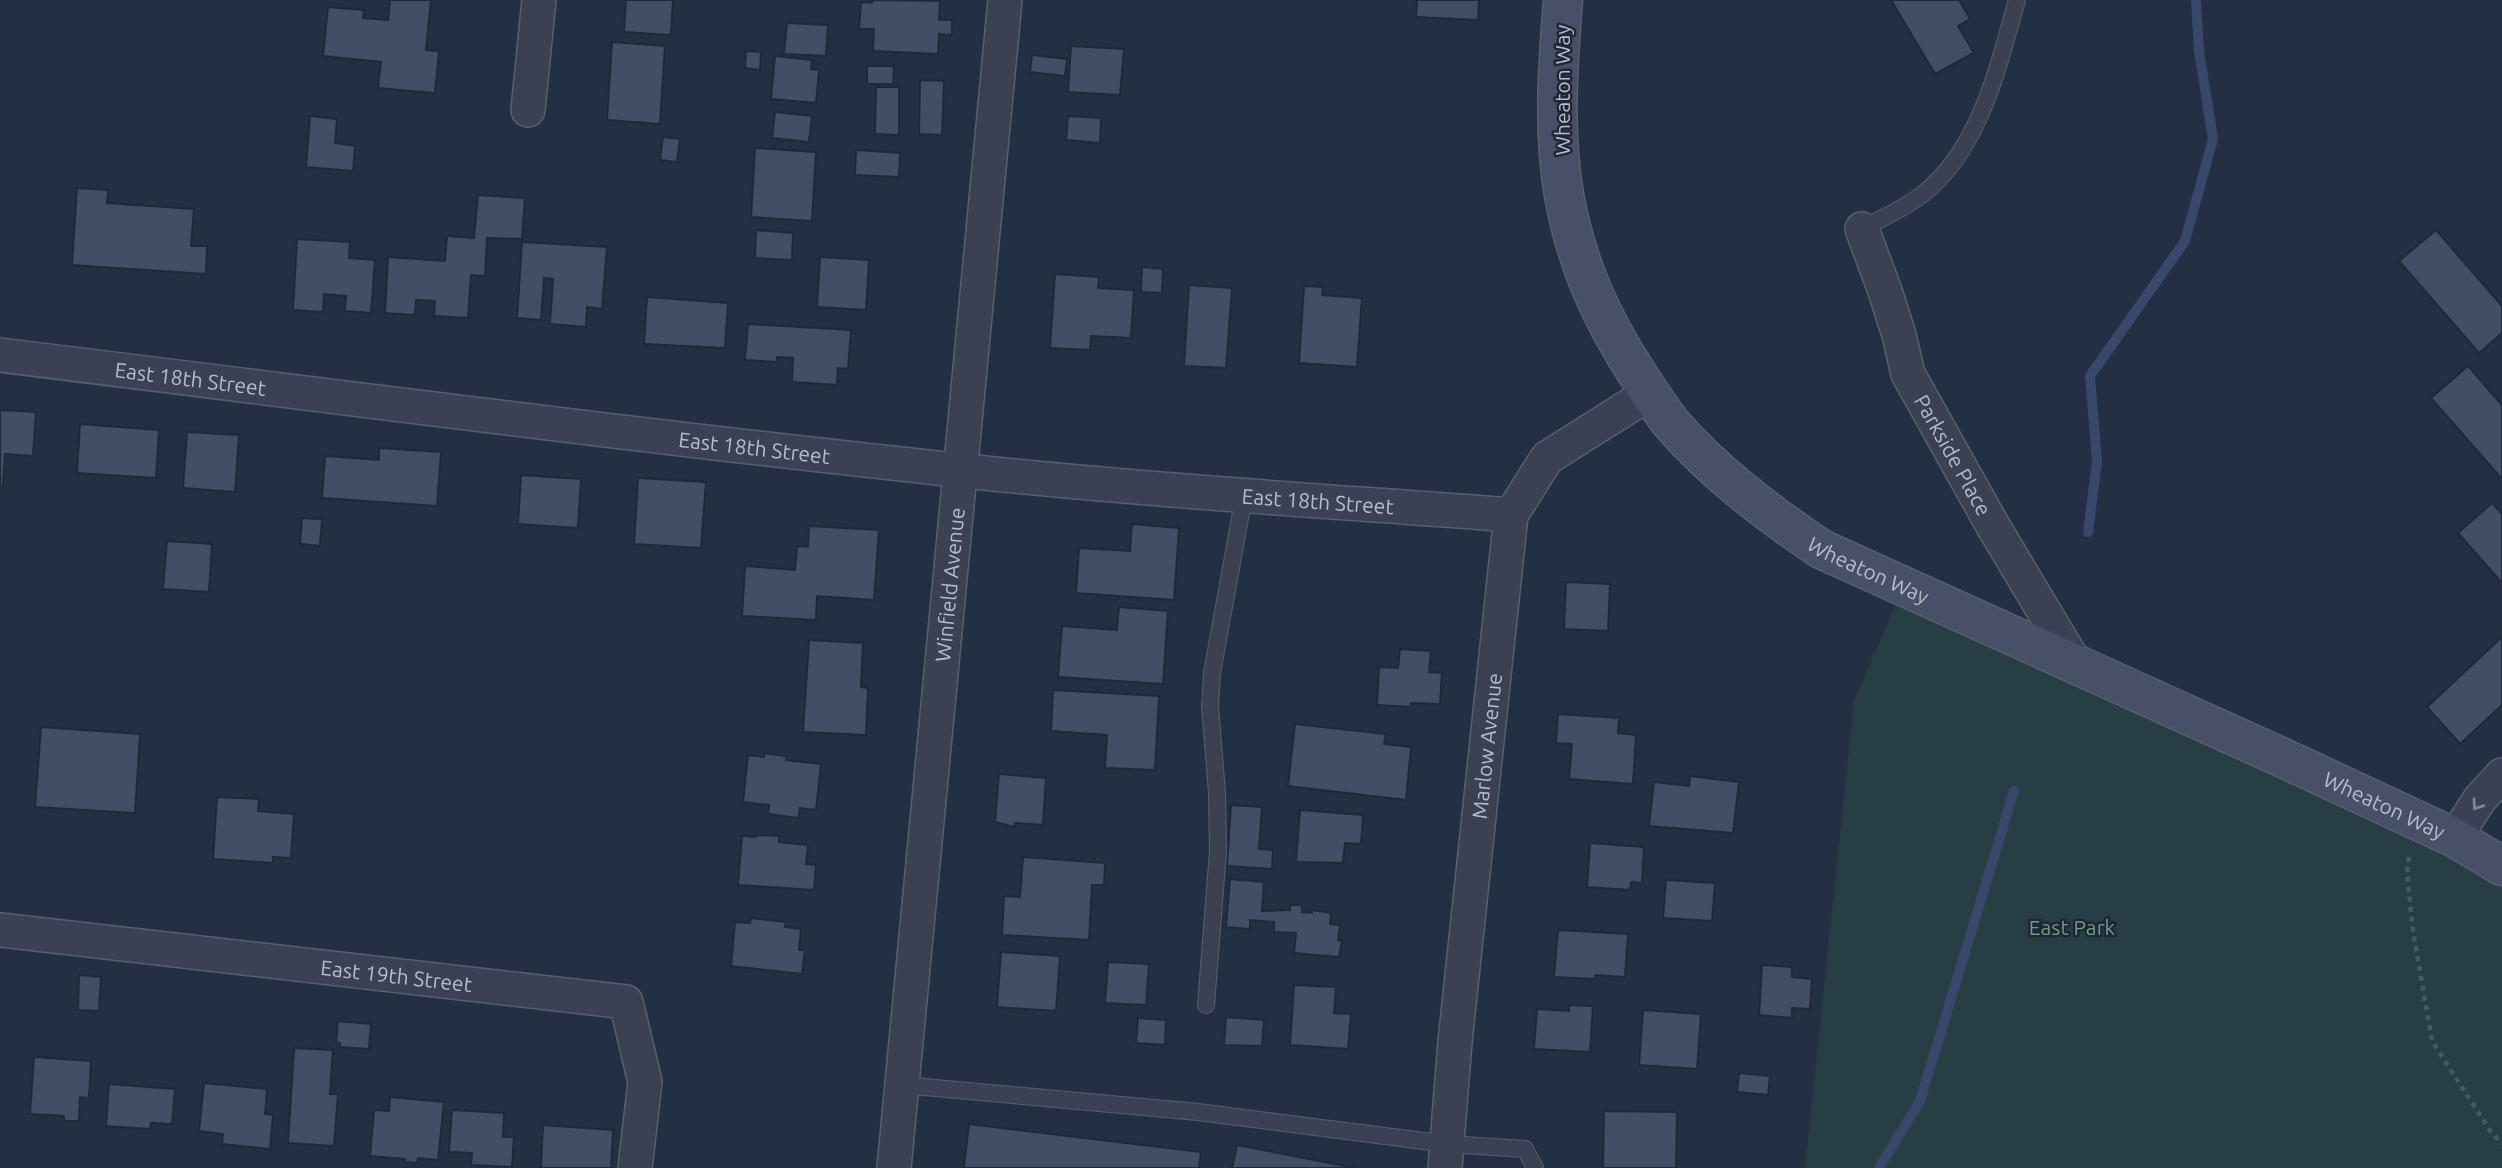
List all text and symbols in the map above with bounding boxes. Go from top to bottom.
street label: Wheaton Way [1550,25,1574,155]
street label: East 18th Street [113,357,267,400]
street label: Parkside Place [1910,390,1997,520]
street label: East 18th Street [677,427,831,468]
street label: East 18th Street [1241,483,1395,518]
street label: Winfield Avenue [930,506,969,663]
street label: Wheaton Way [1803,531,1933,608]
street label: Marlow Avenue [1467,672,1506,820]
street label: Wheaton Way [2320,767,2449,844]
one-way arrow [2473,797,2485,810]
park label: East Park [2029,915,2116,939]
street label: East 19th Street [319,955,473,996]

